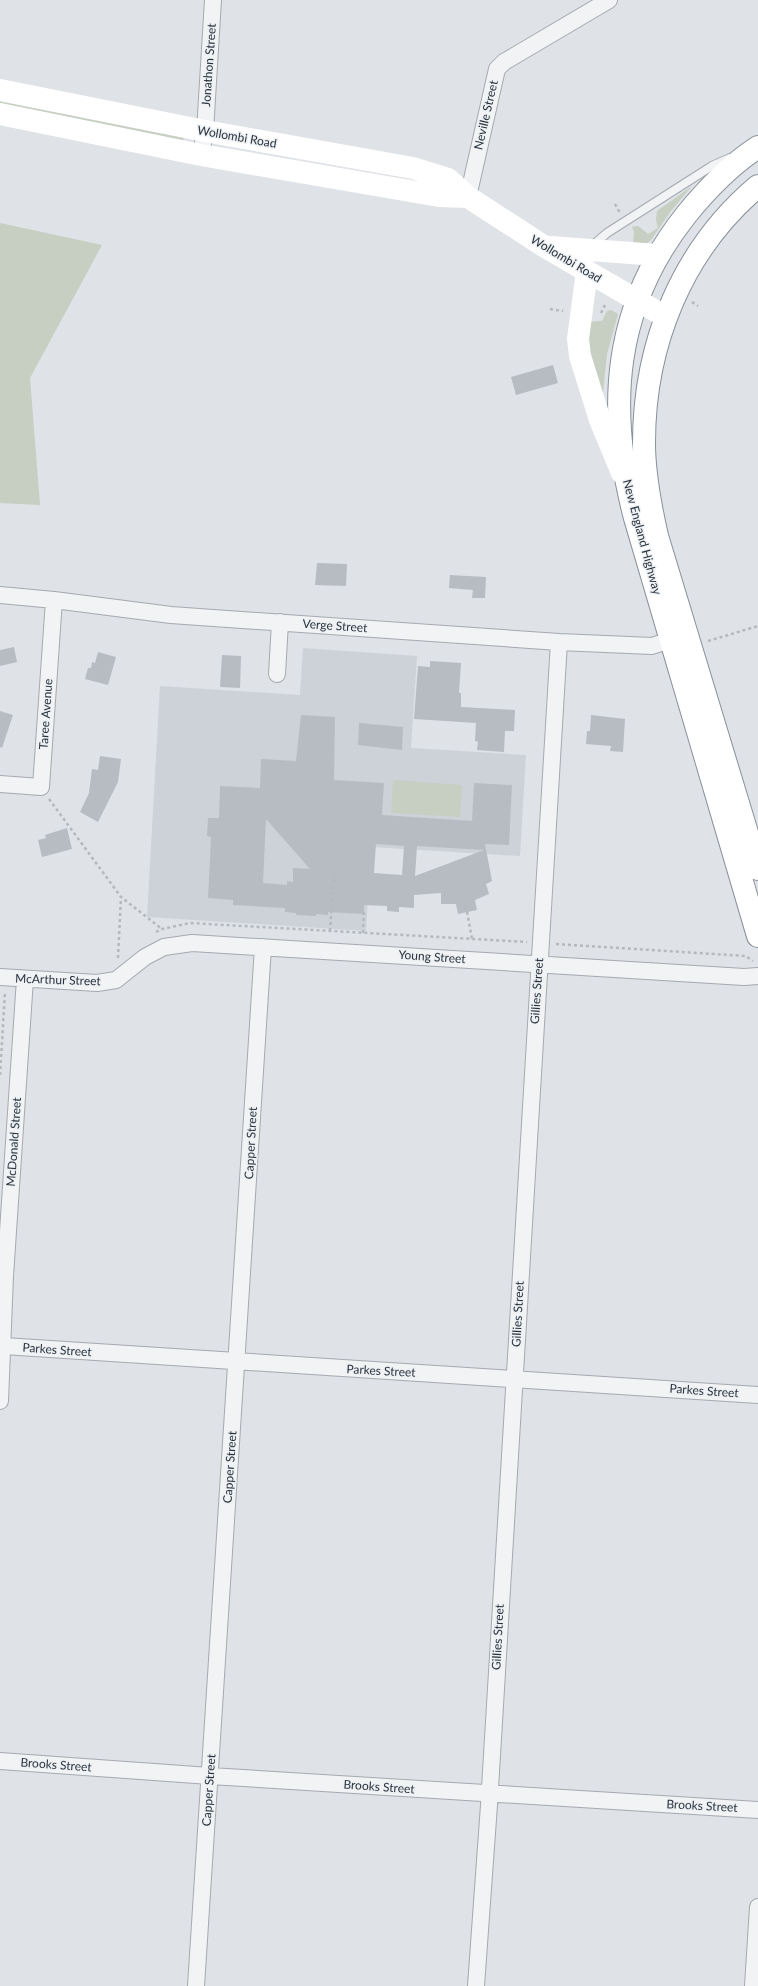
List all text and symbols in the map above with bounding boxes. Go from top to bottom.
street label: Jonathon Street [198,22,219,107]
street label: Neville Street [470,78,501,151]
street label: Wollombi Road [196,122,278,151]
street label: Wollombi Road [528,231,604,286]
street label: New England Highway [620,478,665,597]
street label: Verge Street [302,616,369,635]
street label: Taree Avenue [36,678,55,750]
street label: Young Street [398,947,467,966]
street label: Gillies Street [527,957,546,1025]
street label: McArthur Street [15,971,102,989]
street label: McDonald Street [3,1096,24,1187]
street label: Capper Street [241,1106,260,1180]
street label: Gillies Street [508,1280,527,1347]
street label: Parkes Street [22,1340,93,1359]
street label: Parkes Street [346,1361,417,1380]
street label: Parkes Street [669,1381,740,1400]
street label: Capper Street [219,1430,240,1504]
street label: Gillies Street [488,1603,507,1670]
street label: Capper Street [198,1753,219,1827]
street label: Brooks Street [20,1755,93,1775]
street label: Brooks Street [343,1777,416,1797]
street label: Brooks Street [666,1796,739,1815]

